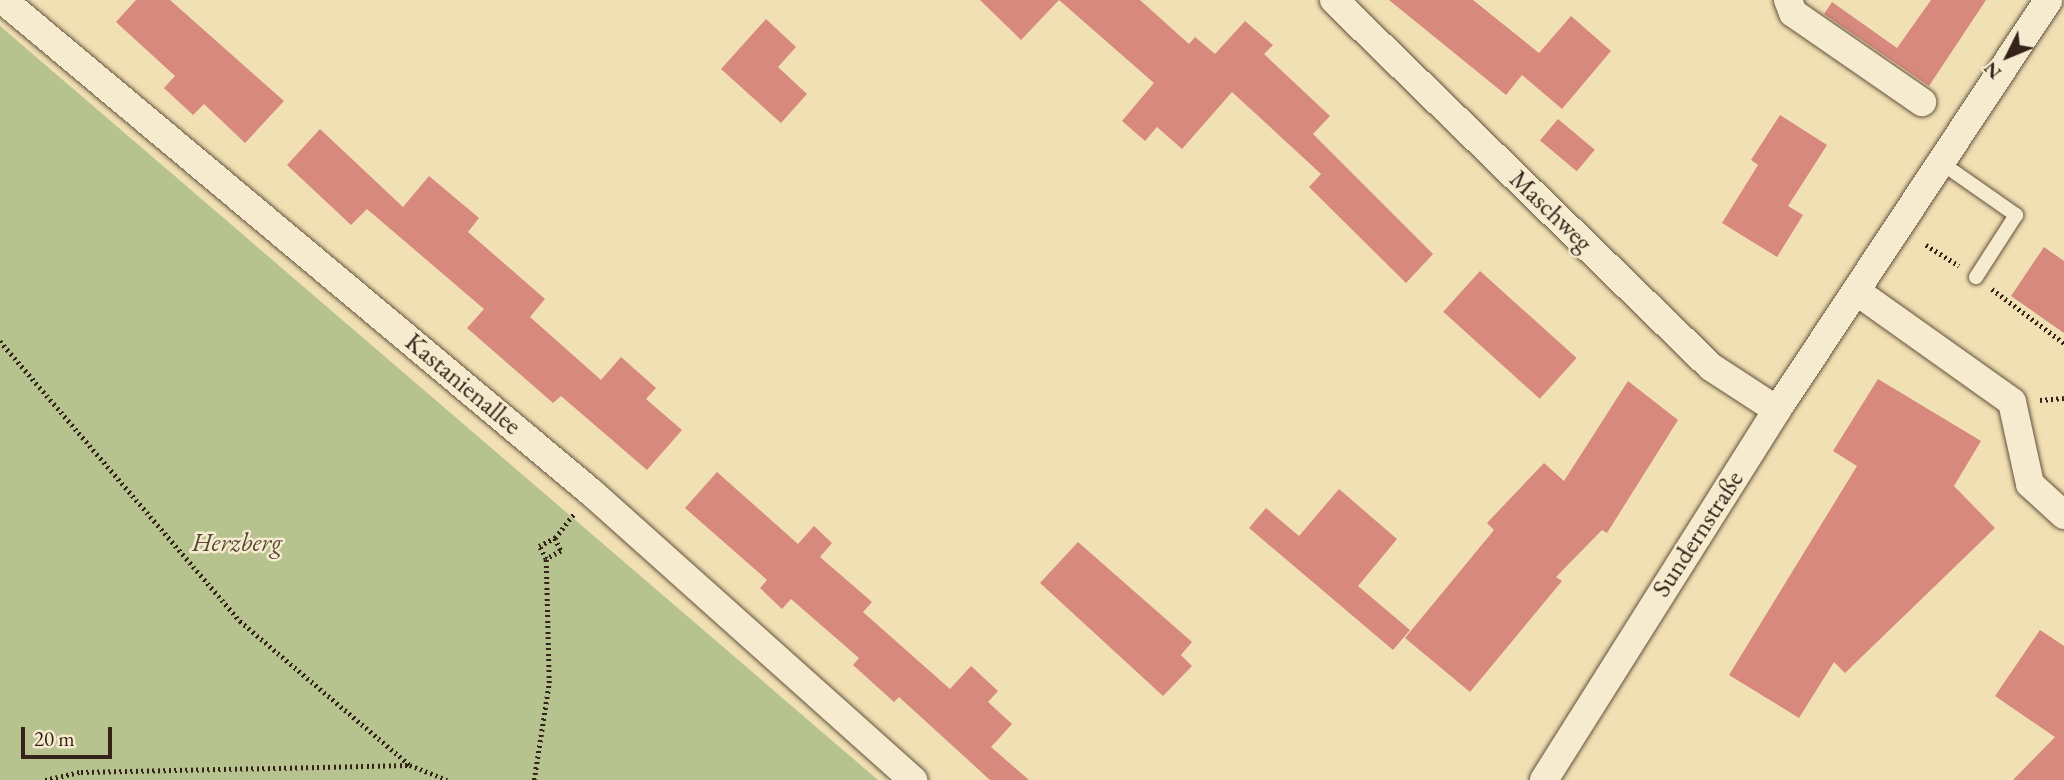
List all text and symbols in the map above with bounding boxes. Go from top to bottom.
north arrow [1973,21,2043,91]
text: N [1978,57,2007,85]
street label: Maschweg [1503,164,1599,258]
street label: Kastanienallee [399,326,527,442]
street label: Sundernstraße [1646,465,1750,603]
park label: Herzberg [192,527,282,559]
scale bar [24,714,116,758]
text: 20 m [34,725,75,752]

